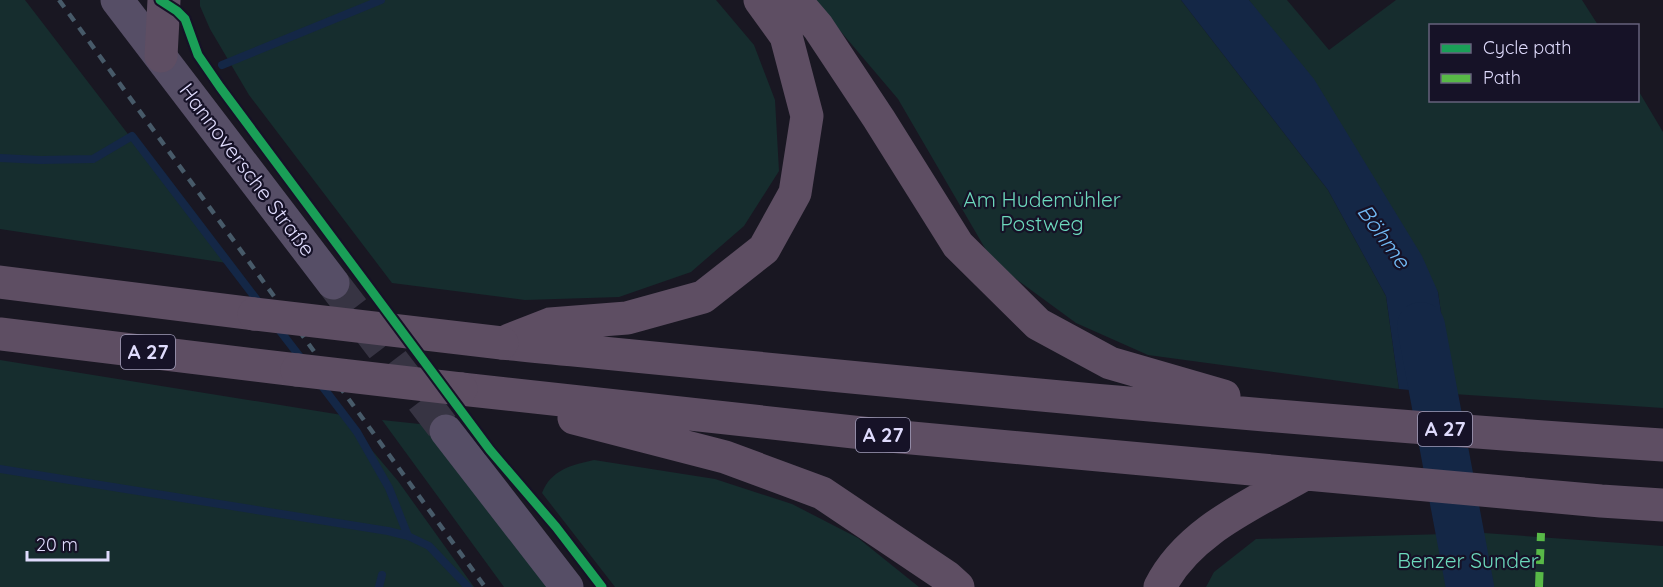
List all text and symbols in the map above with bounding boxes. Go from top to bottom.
legend [1429,24,1639,102]
text: Cycle path [1483,36,1571,59]
text: Path [1483,66,1521,89]
street label: Hannoversche Straße [174,78,321,261]
park label: Am Hudemühler Postweg [963,186,1121,236]
water label: Böhme [1351,198,1418,275]
road number: A 27 [121,335,175,369]
road number: A 27 [1418,412,1472,446]
road number: A 27 [856,418,910,452]
scale bar [27,524,108,562]
text: 20 m [36,533,78,556]
park label: Benzer Sunder [1397,547,1539,573]

